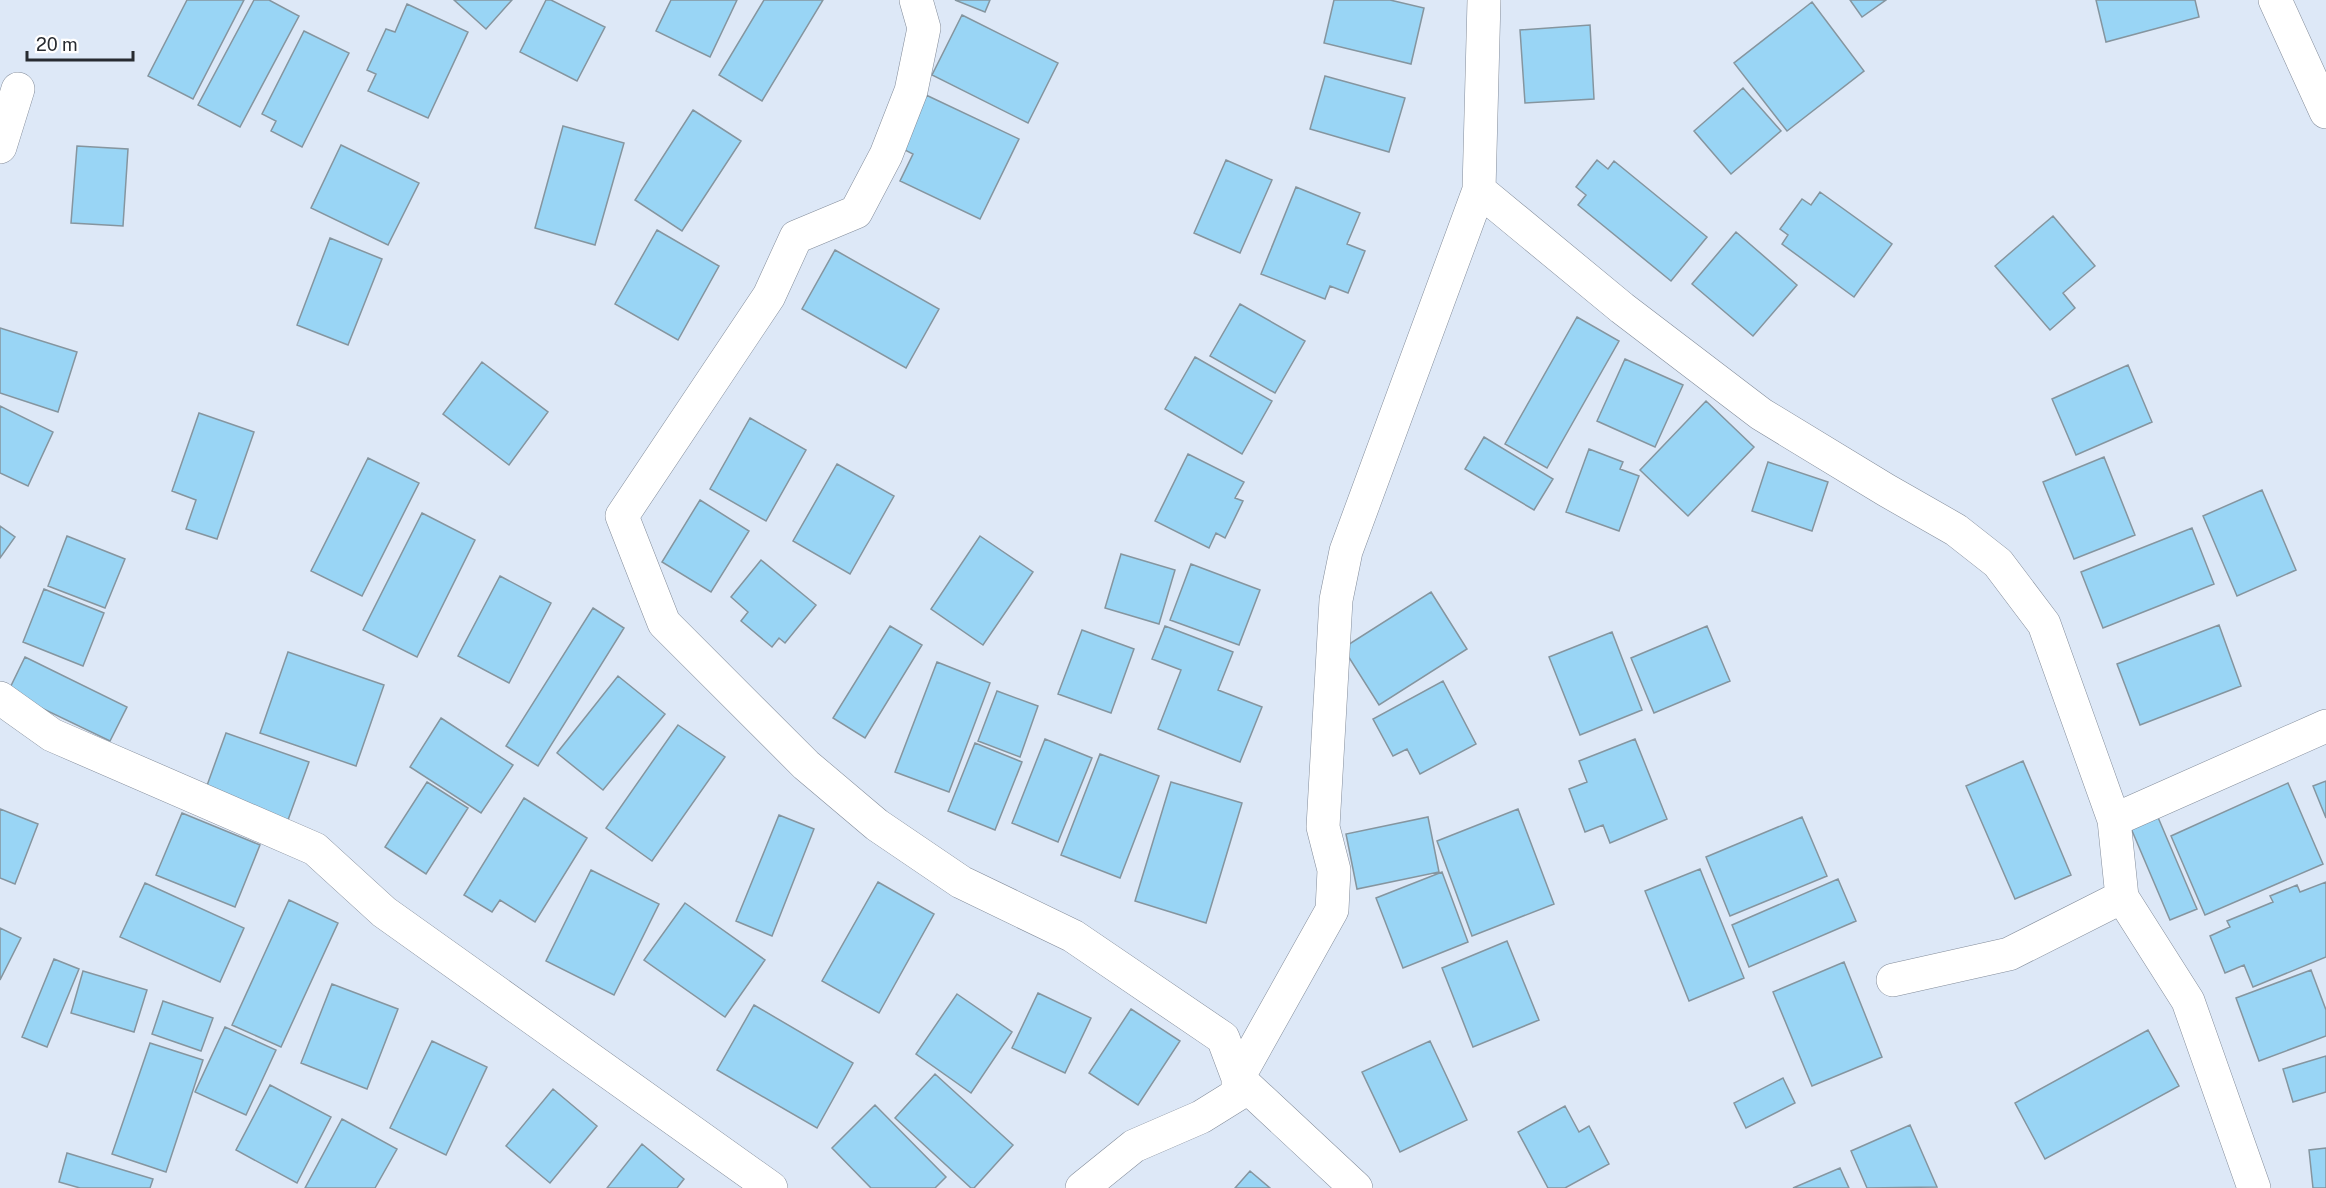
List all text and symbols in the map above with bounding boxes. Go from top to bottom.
scale bar [27,24,134,62]
text: 20 m [36,34,78,55]

